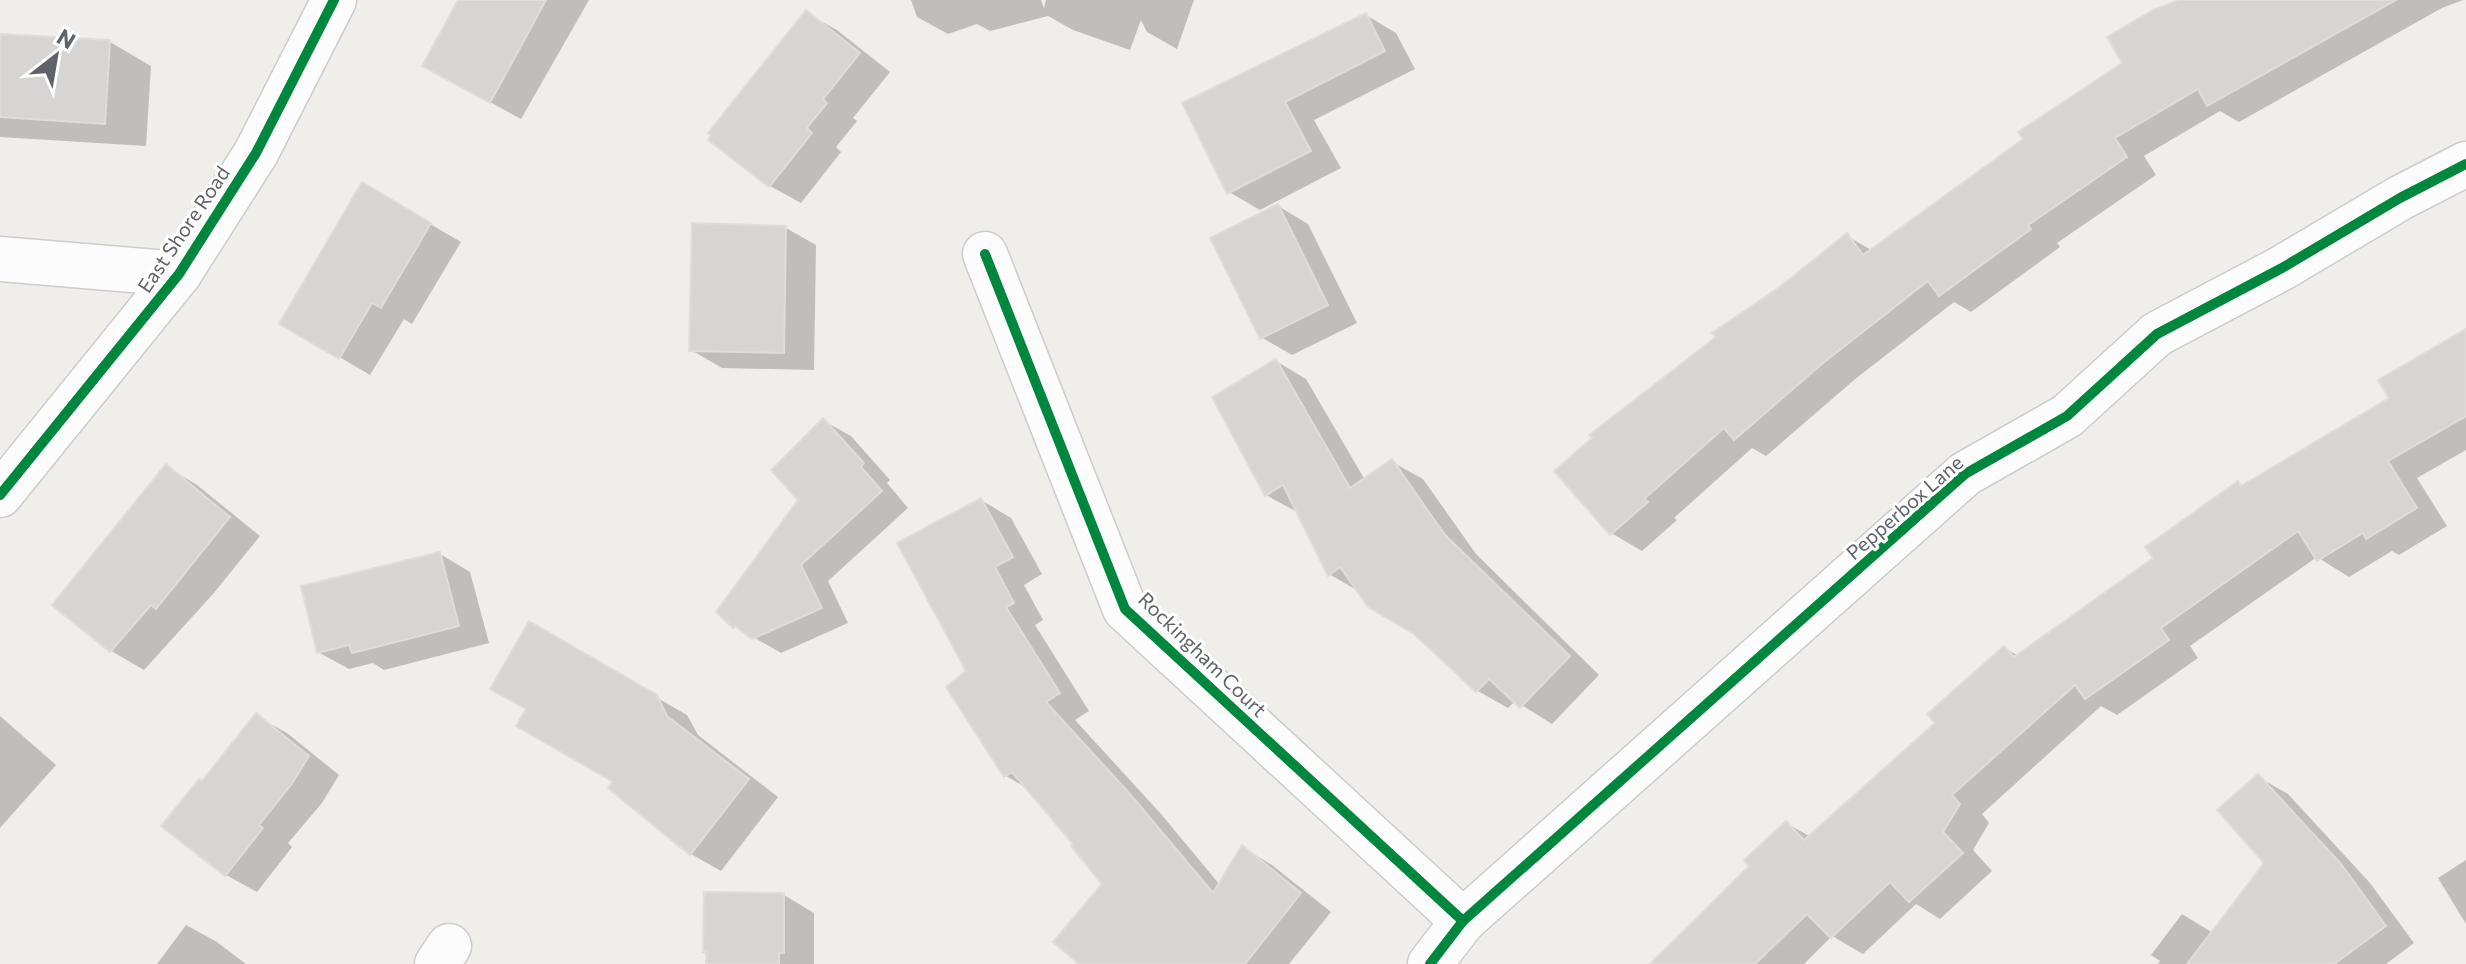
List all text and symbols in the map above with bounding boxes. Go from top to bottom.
north arrow [16,16,96,96]
text: N [53,23,81,54]
street label: East Shore Road [132,161,234,297]
street label: Pepperbox Lane [1841,450,1967,564]
street label: Rockingham Court [1134,587,1272,721]

